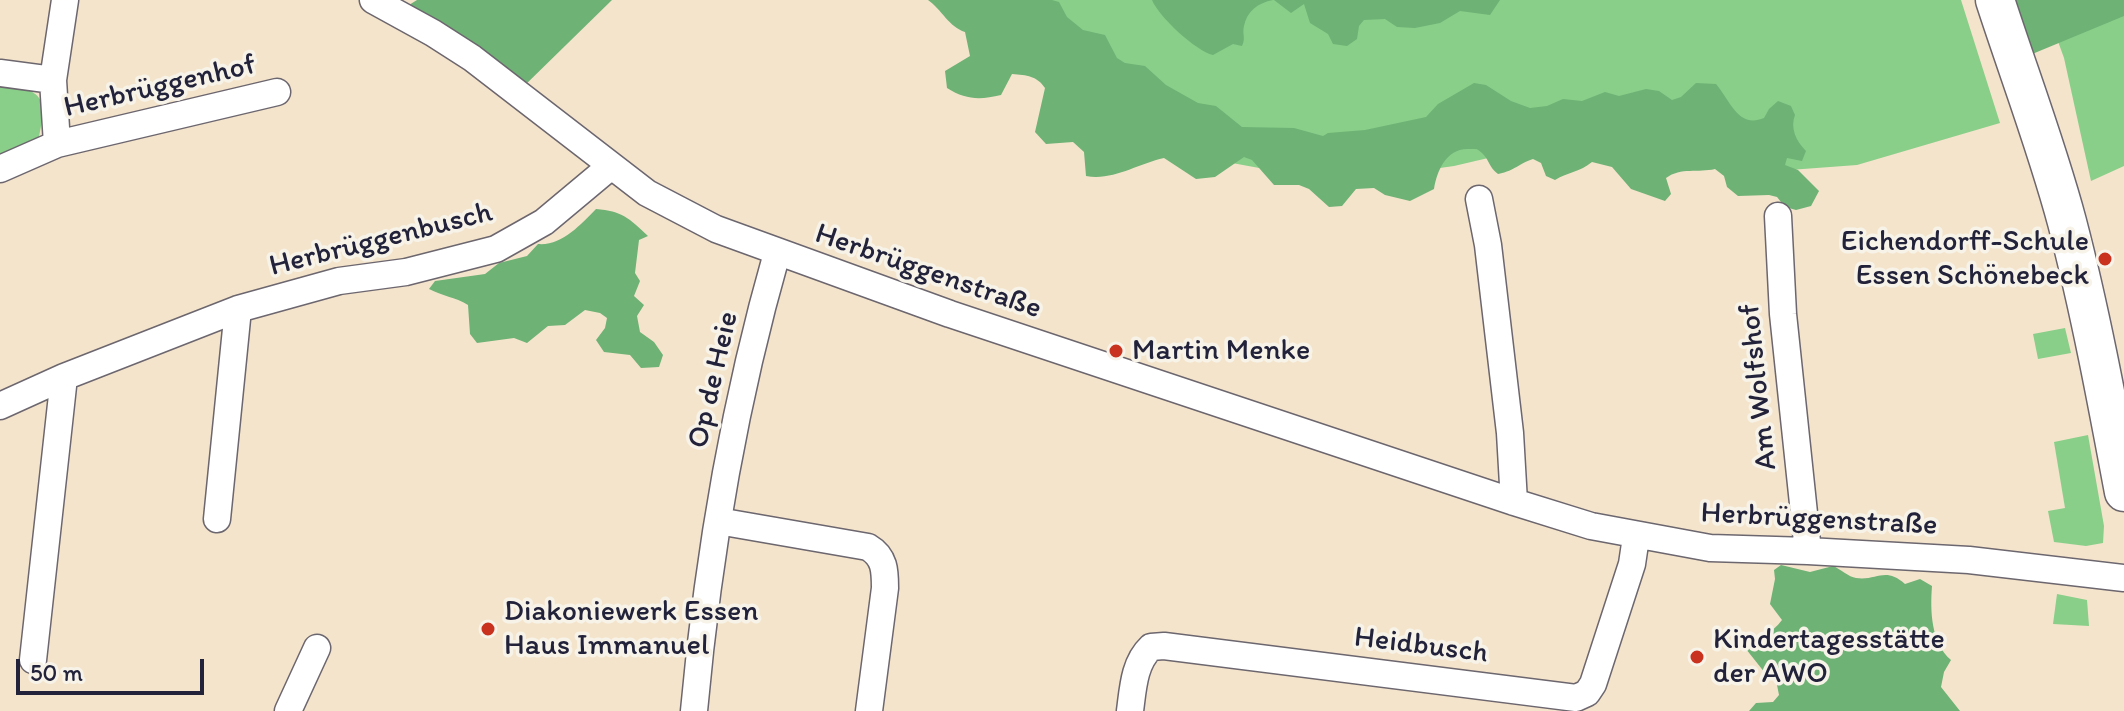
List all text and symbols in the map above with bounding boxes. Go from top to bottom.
street label: Herbrüggenhof [61,47,259,127]
street label: Herbrüggenbusch [266,195,496,285]
street label: Herbrüggenstraße [810,216,1046,328]
place label: Eichendorff-Schule Essen Schönebeck [1841,224,2089,294]
marker: Eichendorff-Schule Essen Schönebeck [2096,250,2114,268]
street label: Am Wolfshof [1732,302,1786,472]
street label: Op de Heie [681,308,747,452]
place label: Martin Menke [1132,333,1310,369]
marker: Martin Menke [1107,342,1125,360]
street label: Herbrüggenstraße [1700,496,1938,544]
place label: Diakoniewerk Essen Haus Immanuel [504,594,758,664]
marker: Diakoniewerk Essen Haus Immanuel [479,620,497,638]
street label: Heidbusch [1352,620,1490,672]
place label: Kindertagesstätte der AWO [1713,622,1945,692]
scale bar [20,643,208,693]
marker: Kindertagesstätte der AWO [1688,648,1706,666]
text: 50 m [30,658,83,687]

